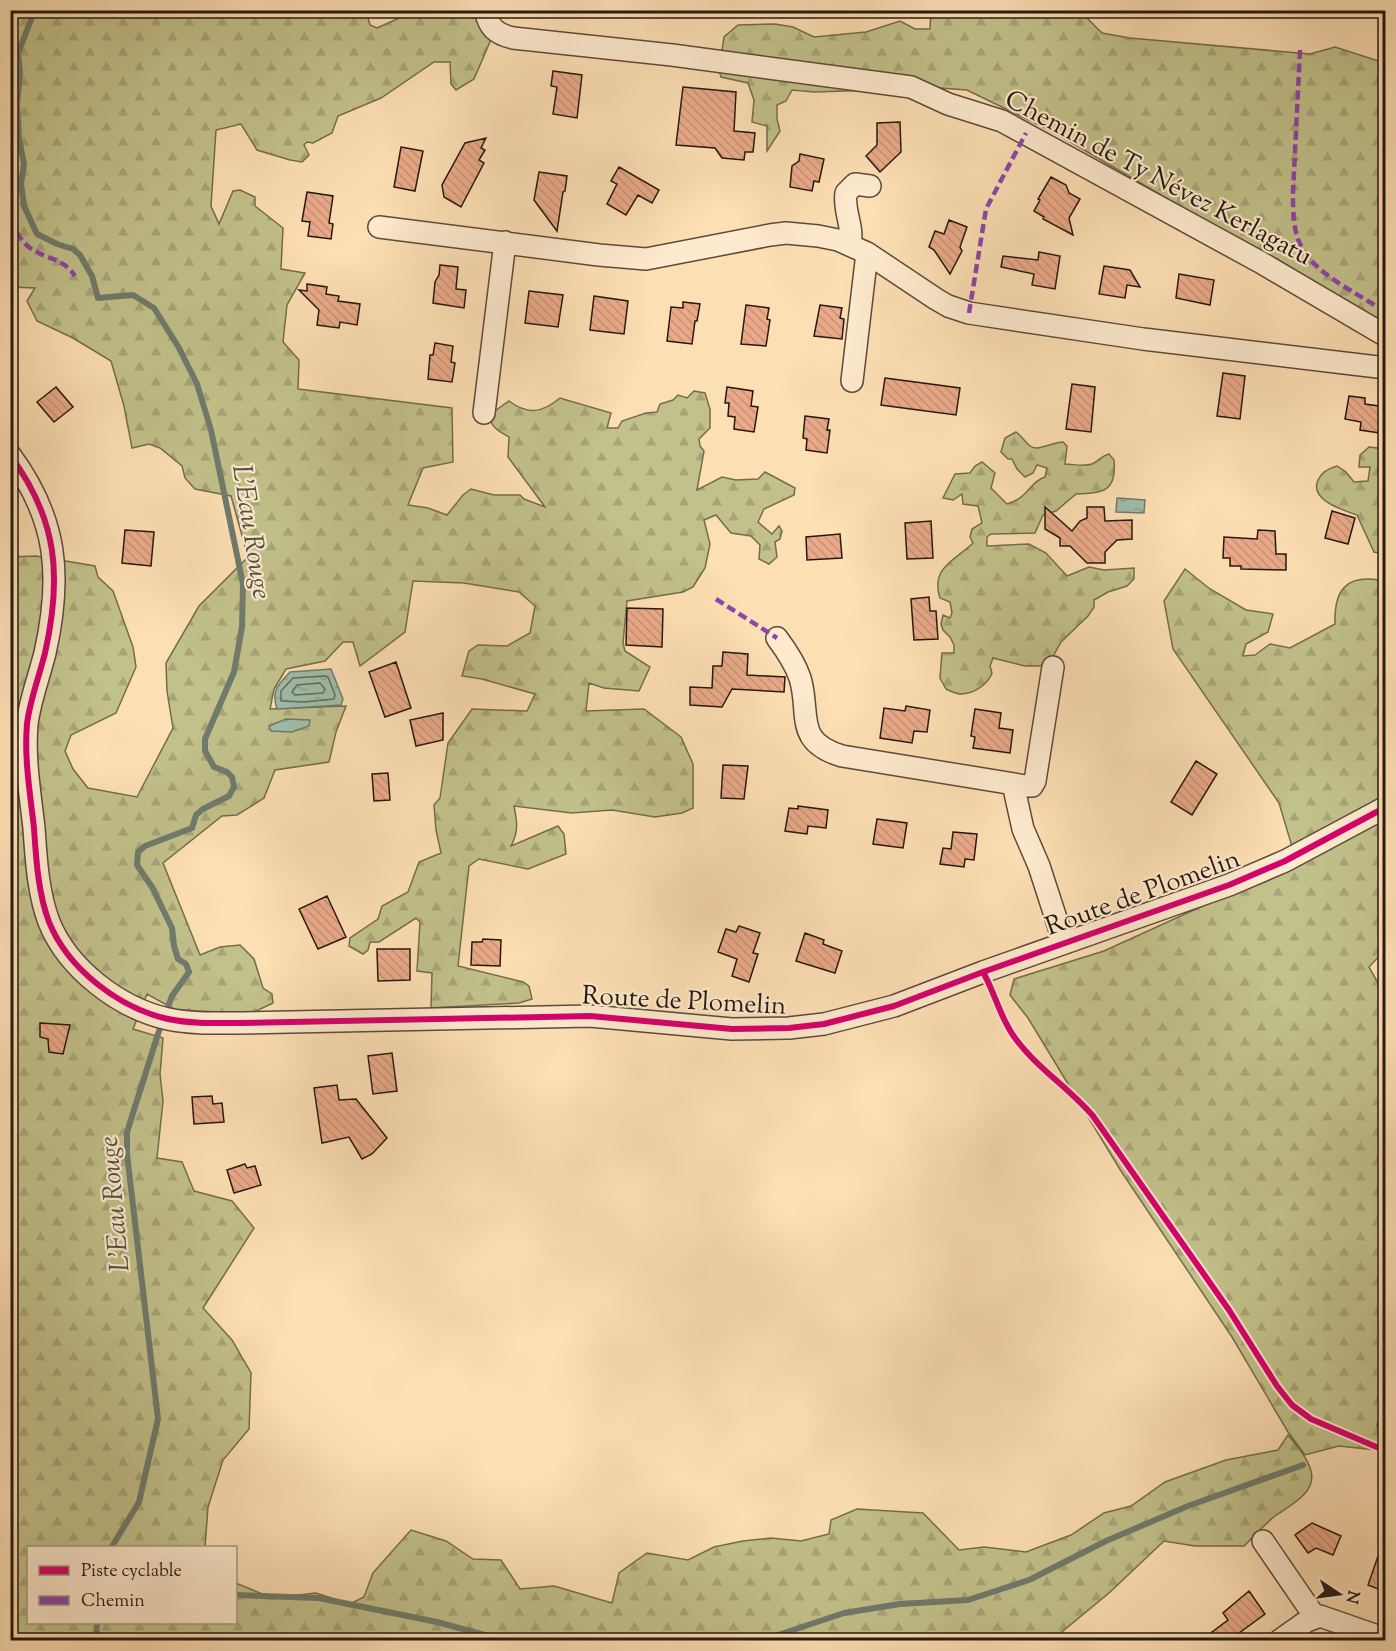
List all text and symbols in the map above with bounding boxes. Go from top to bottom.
street label: Chemin de Ty Névez Kerlagatu [998,82,1318,276]
water label: L'Eau Rouge [220,462,280,602]
street label: Route de Plomelin [1040,842,1246,946]
street label: Route de Plomelin [581,978,787,1026]
water label: L'Eau Rouge [91,1134,141,1273]
legend [27,1546,237,1624]
text: Piste cyclable [81,1559,182,1585]
north arrow [1309,1564,1369,1624]
text: N [1338,1588,1364,1606]
text: Chemin [81,1589,145,1615]

